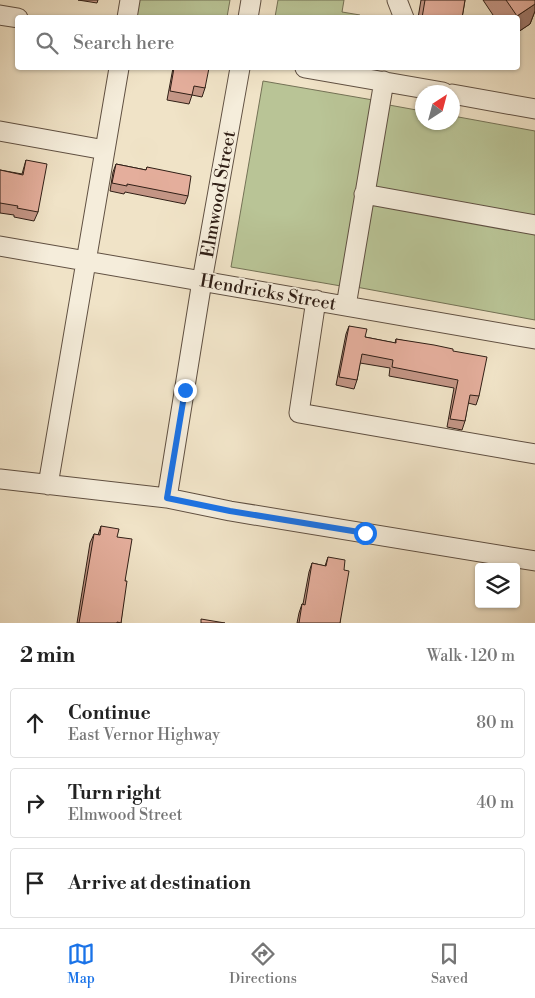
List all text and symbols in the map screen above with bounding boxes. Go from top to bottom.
search box [15,15,520,70]
icon: search [33,29,61,57]
text: Search here [73,31,174,55]
north arrow [415,85,460,130]
street label: Elmwood Street [196,128,241,259]
street label: Hendricks Street [198,269,339,316]
route end [174,379,197,402]
route start [354,522,377,545]
map controls [475,563,520,608]
button: layers [475,563,520,608]
text: 2 min [20,643,75,669]
text: Walk · 120 m [427,646,515,666]
text: Continue [68,701,151,725]
icon: ahead [21,709,49,737]
text: 80 m [476,713,514,733]
text: East Vernor Highway [68,725,220,745]
text: Turn right [68,781,161,805]
icon: right [21,789,49,817]
text: 40 m [477,793,514,813]
text: Elmwood Street [68,805,182,825]
icon: arrive [21,869,49,897]
text: Arrive at destination [68,871,251,895]
tab: Map [67,940,95,988]
tab: Directions [229,940,297,988]
tab: Saved [431,940,468,988]

